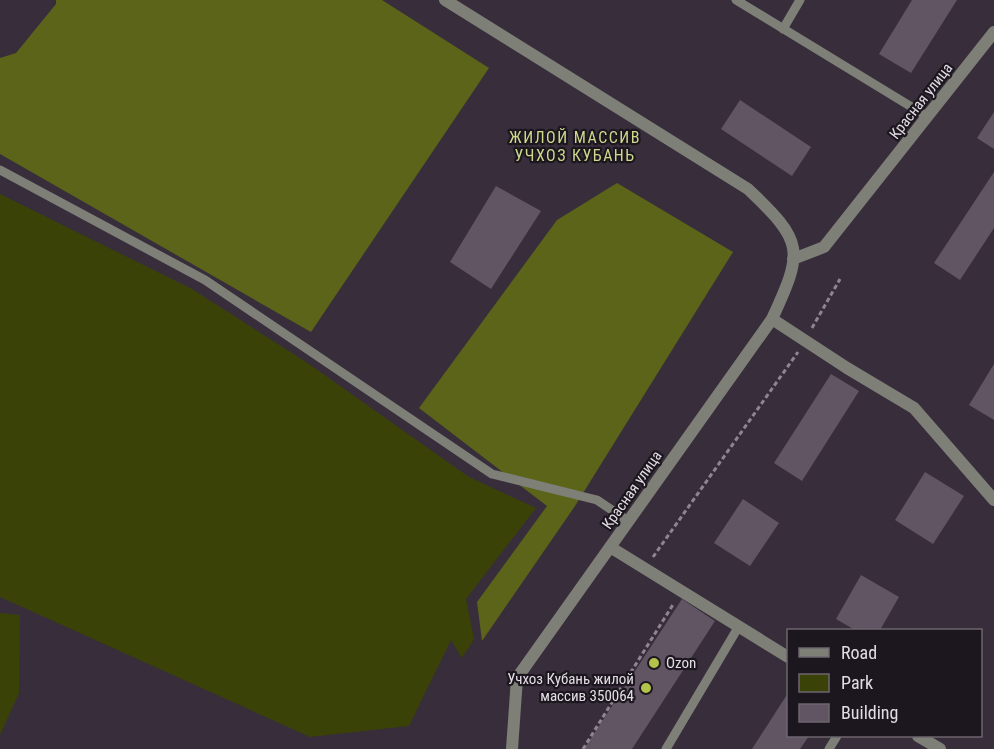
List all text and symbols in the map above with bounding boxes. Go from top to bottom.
street label: Красная улица [886,59,956,143]
district label: ЖИЛОЙ МАССИВ УЧХОЗ КУБАНЬ [509,128,641,165]
street label: Красная улица [598,447,666,533]
legend [787,629,982,737]
text: Road [841,642,877,663]
place label: Ozon [666,654,696,672]
marker: Ozon [647,656,661,670]
place label: Учхоз Кубань жилой массив 350064 [507,670,634,705]
text: Park [841,672,873,693]
marker: Учхоз Кубань жилой массив 350064 [639,681,653,695]
text: Building [841,702,898,723]

